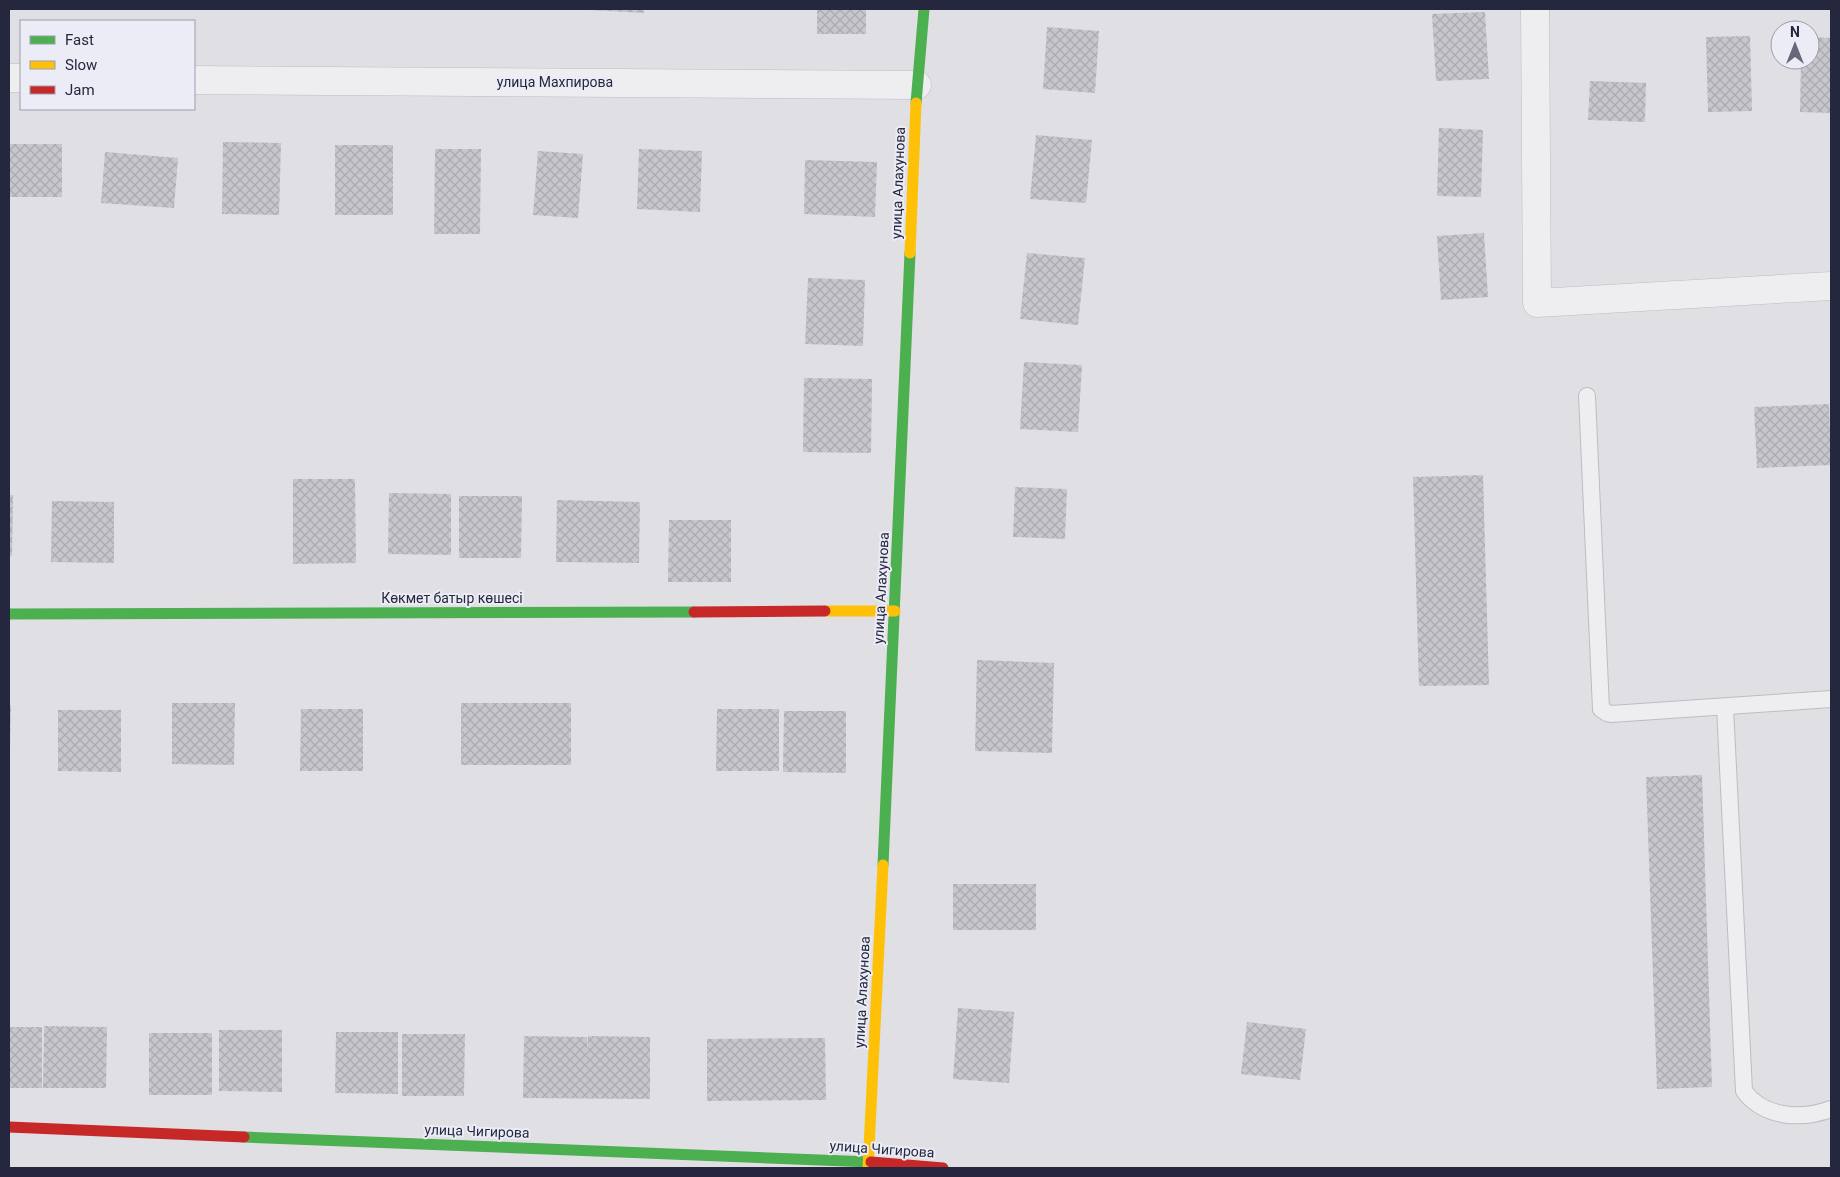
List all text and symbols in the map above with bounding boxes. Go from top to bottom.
legend [20,20,195,110]
north arrow [1770,20,1820,70]
text: N [1790,24,1800,40]
text: Fast [65,31,94,49]
text: Slow [65,56,97,74]
street label: улица Махпирова [497,74,613,90]
text: Jam [65,81,95,99]
street label: улица Алахунова [888,127,908,239]
street label: улица Алахунова [870,532,892,644]
street label: Көкмет батыр көшесі [381,590,523,606]
street label: улица Алахунова [851,936,873,1048]
street label: улица Чигирова [424,1121,530,1141]
street label: улица Чигирова [829,1137,935,1161]

